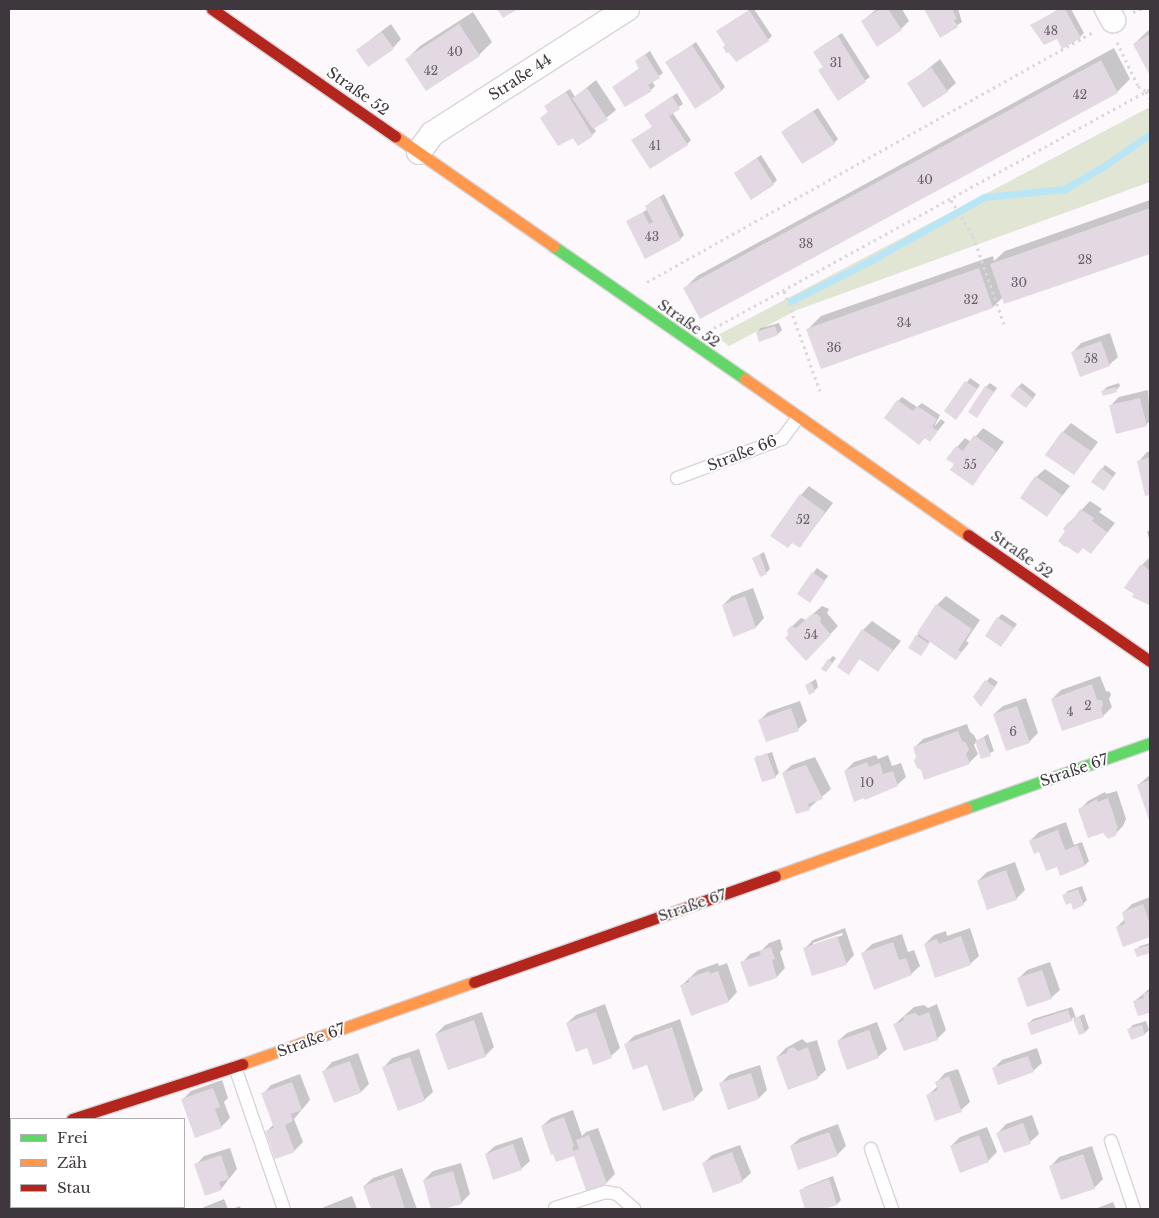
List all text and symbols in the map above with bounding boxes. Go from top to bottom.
house number: 48 [1044,24,1058,38]
house number: 40 [447,45,463,59]
street label: Straße 44 [485,50,555,104]
house number: 31 [830,56,842,70]
street label: Straße 52 [323,63,393,119]
house number: 42 [424,64,438,78]
house number: 42 [1073,88,1087,102]
house number: 41 [649,139,661,153]
house number: 40 [917,173,933,187]
house number: 43 [645,230,659,244]
house number: 38 [799,237,813,251]
house number: 28 [1078,253,1092,267]
house number: 30 [1011,276,1027,290]
house number: 32 [964,293,978,307]
street label: Straße 52 [654,295,724,351]
house number: 34 [897,316,911,330]
house number: 36 [826,341,842,355]
house number: 58 [1084,352,1098,366]
street label: Straße 66 [705,431,779,475]
house number: 55 [963,458,977,472]
house number: 52 [796,513,810,527]
street label: Straße 52 [987,526,1057,582]
house number: 54 [804,628,818,642]
house number: 2 [1084,699,1092,713]
house number: 4 [1066,705,1074,719]
house number: 6 [1009,725,1017,739]
street label: Straße 67 [1037,750,1111,790]
house number: 10 [860,776,874,790]
street label: Straße 67 [655,885,729,925]
street label: Straße 67 [275,1019,347,1061]
legend [10,1118,185,1208]
text: Frei [57,1128,88,1147]
text: Zäh [57,1153,87,1172]
text: Stau [57,1178,91,1197]

